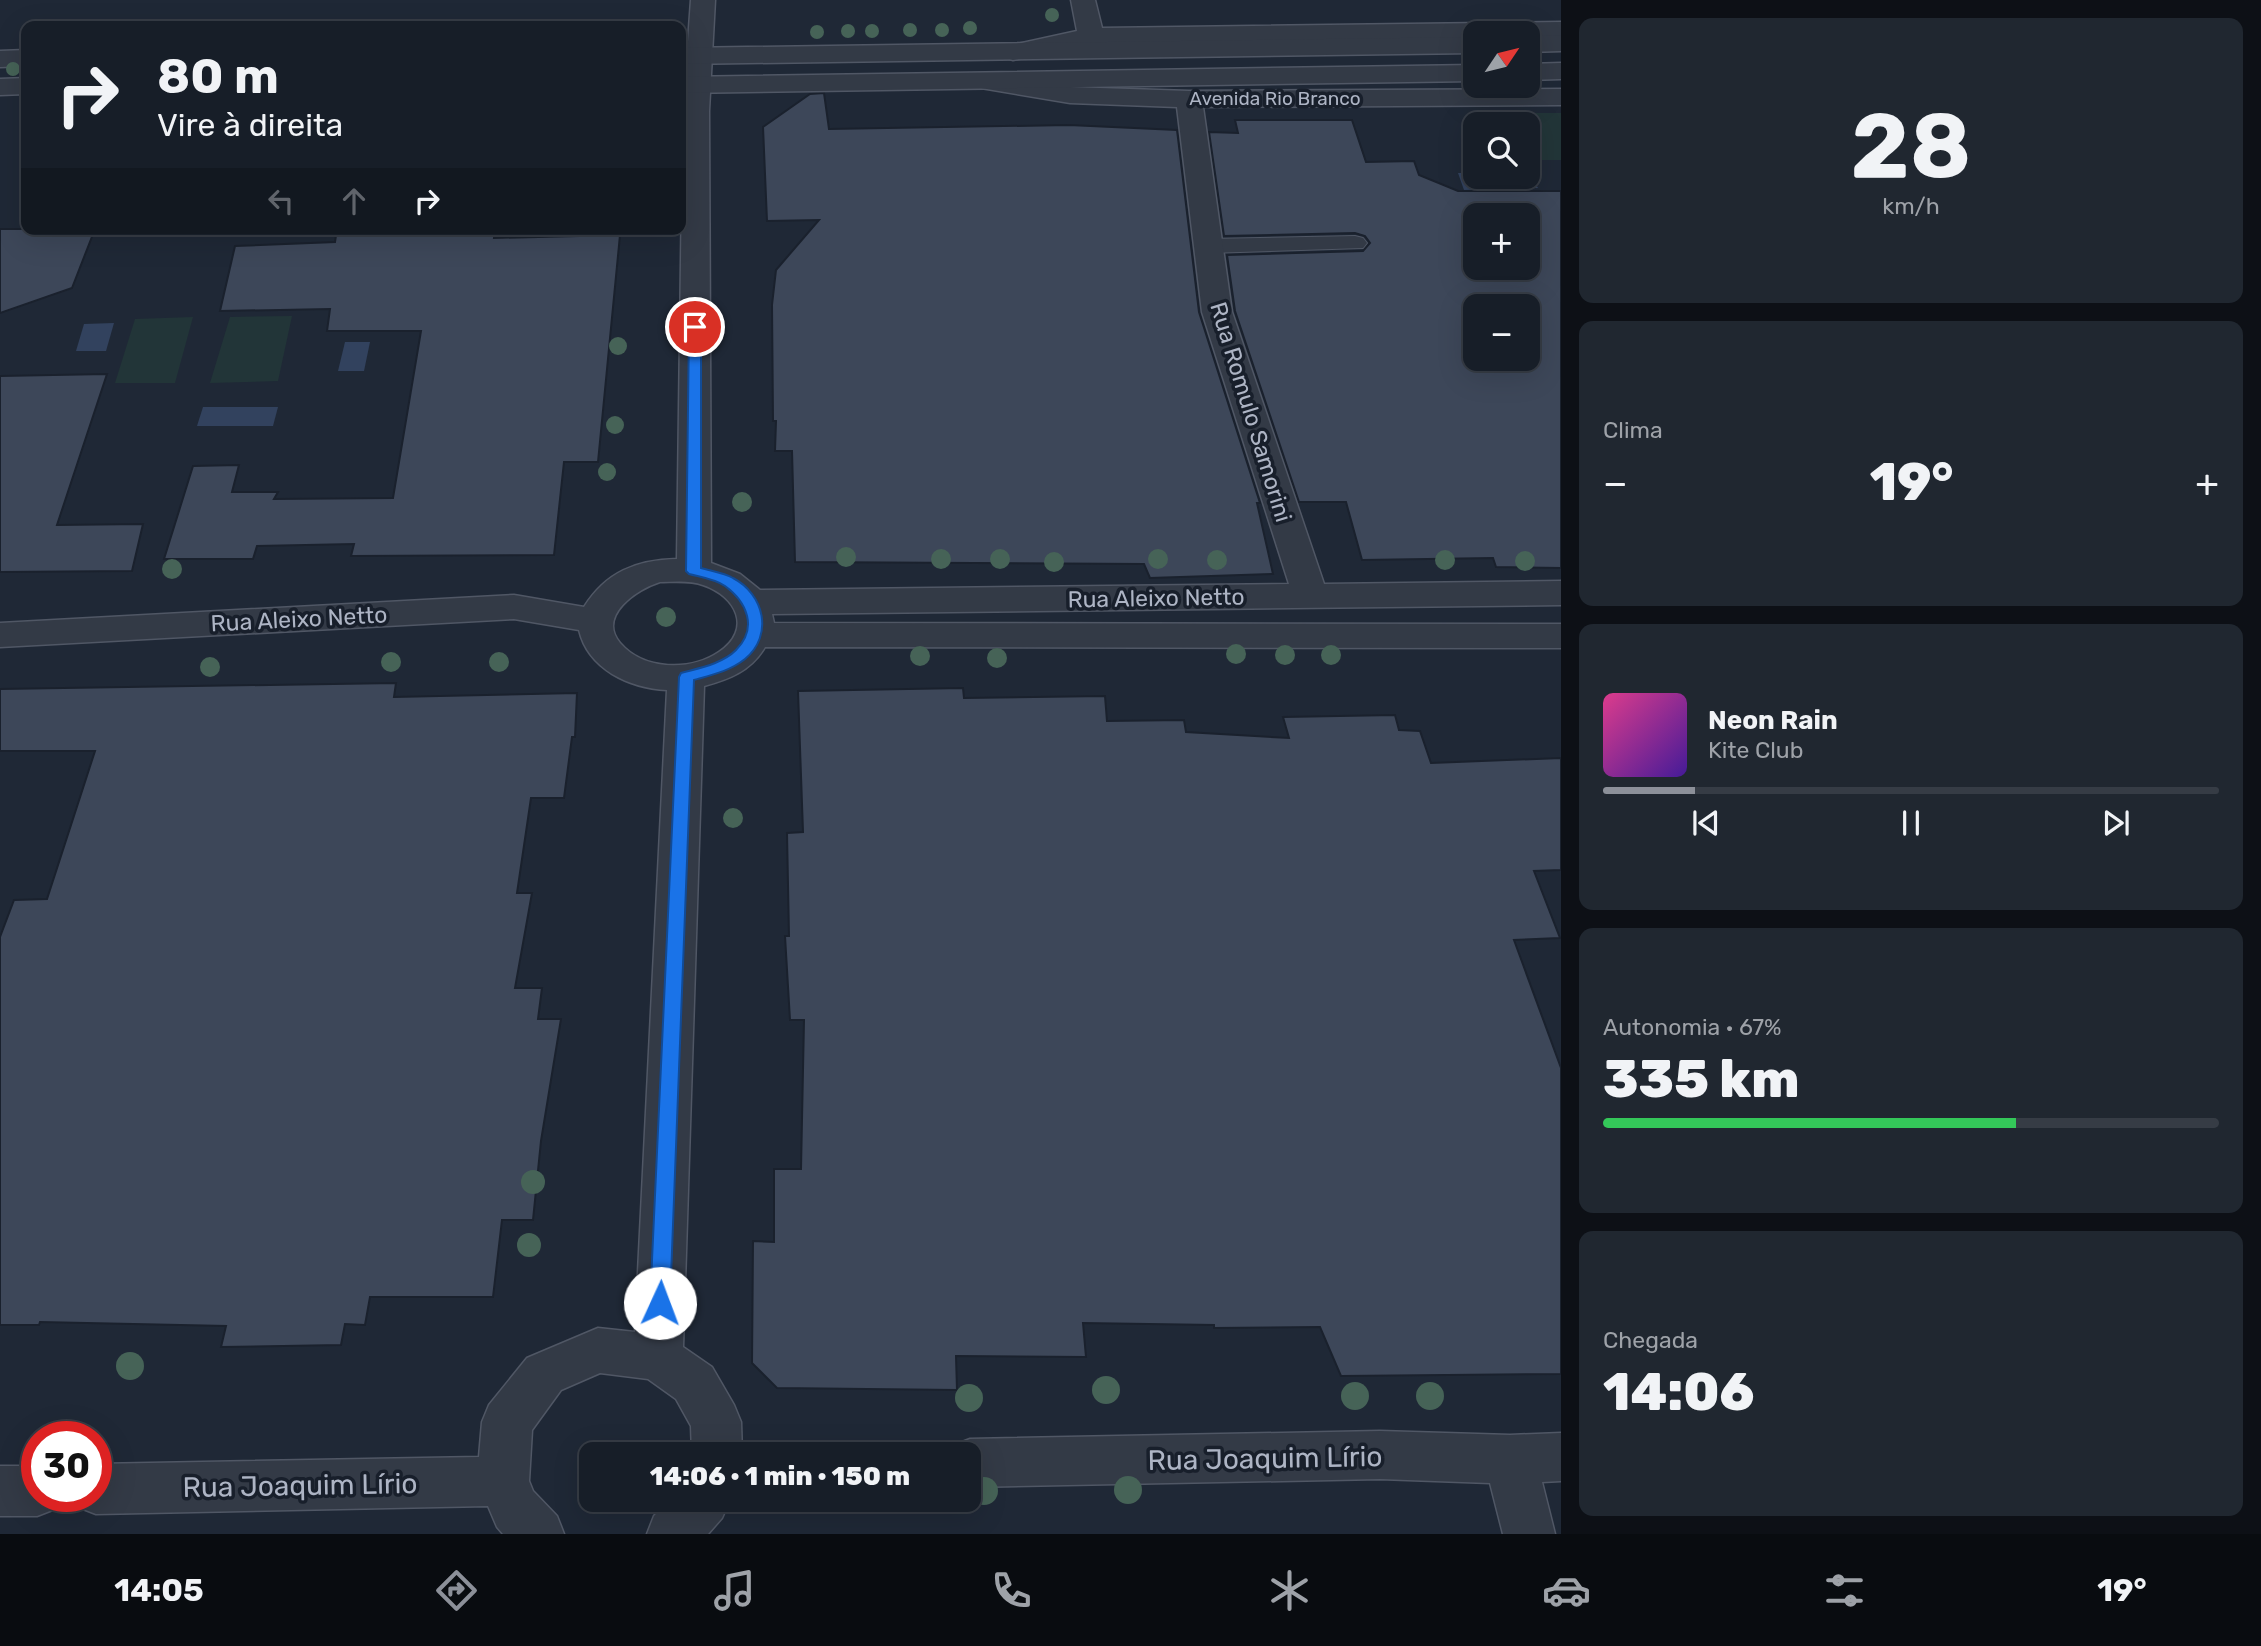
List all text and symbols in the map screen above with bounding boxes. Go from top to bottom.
north arrow [1463,21,1540,98]
map controls [1463,21,1540,371]
text: 80 m [157,47,279,105]
icon: right [42,49,133,140]
street label: Avenida Rio Branco [1189,87,1361,110]
text: 28 [1851,92,1971,200]
text: Vire à direita [157,106,343,144]
button: search [1463,112,1540,189]
icon: left [262,182,300,220]
icon: ahead [335,182,373,220]
icon: right [408,182,446,220]
text: km/h [1882,192,1940,220]
button: + [1463,203,1540,280]
button: − [1463,294,1540,371]
pin [665,297,725,357]
street label: Rua Romulo Samorini [1204,299,1298,525]
icon: arrive [676,308,714,346]
text: Clima [1603,416,1663,444]
text: 19° [1870,451,1953,513]
text: − [1603,460,1628,506]
text: + [2195,460,2219,506]
street label: Rua Aleixo Netto [1067,582,1245,614]
street label: Rua Aleixo Netto [210,600,388,638]
text: Neon Rain [1708,705,1838,736]
text: Kite Club [1708,736,1803,764]
icon: previous [1687,804,1725,842]
icon: pause [1892,804,1930,842]
icon: next [2097,804,2135,842]
text: Autonomia · 67% [1603,1013,1781,1041]
text: 335 km [1603,1048,1799,1110]
position arrow [623,1266,697,1340]
text: Chegada [1603,1326,1698,1354]
text: 14:06 [1603,1361,1754,1423]
speed limit sign: 30 [21,1421,112,1512]
street label: Rua Joaquim Lírio [1147,1440,1383,1477]
text: 14:06 · 1 min · 150 m [650,1461,910,1492]
street label: Rua Joaquim Lírio [182,1467,418,1504]
icon: directions [432,1566,481,1615]
icon: music [710,1566,759,1615]
icon: phone [987,1566,1036,1615]
icon: climate [1265,1566,1314,1615]
icon: car [1542,1566,1591,1615]
icon: filters [1820,1566,1869,1615]
text: 14:05 [114,1571,204,1609]
text: 19° [2097,1571,2147,1609]

